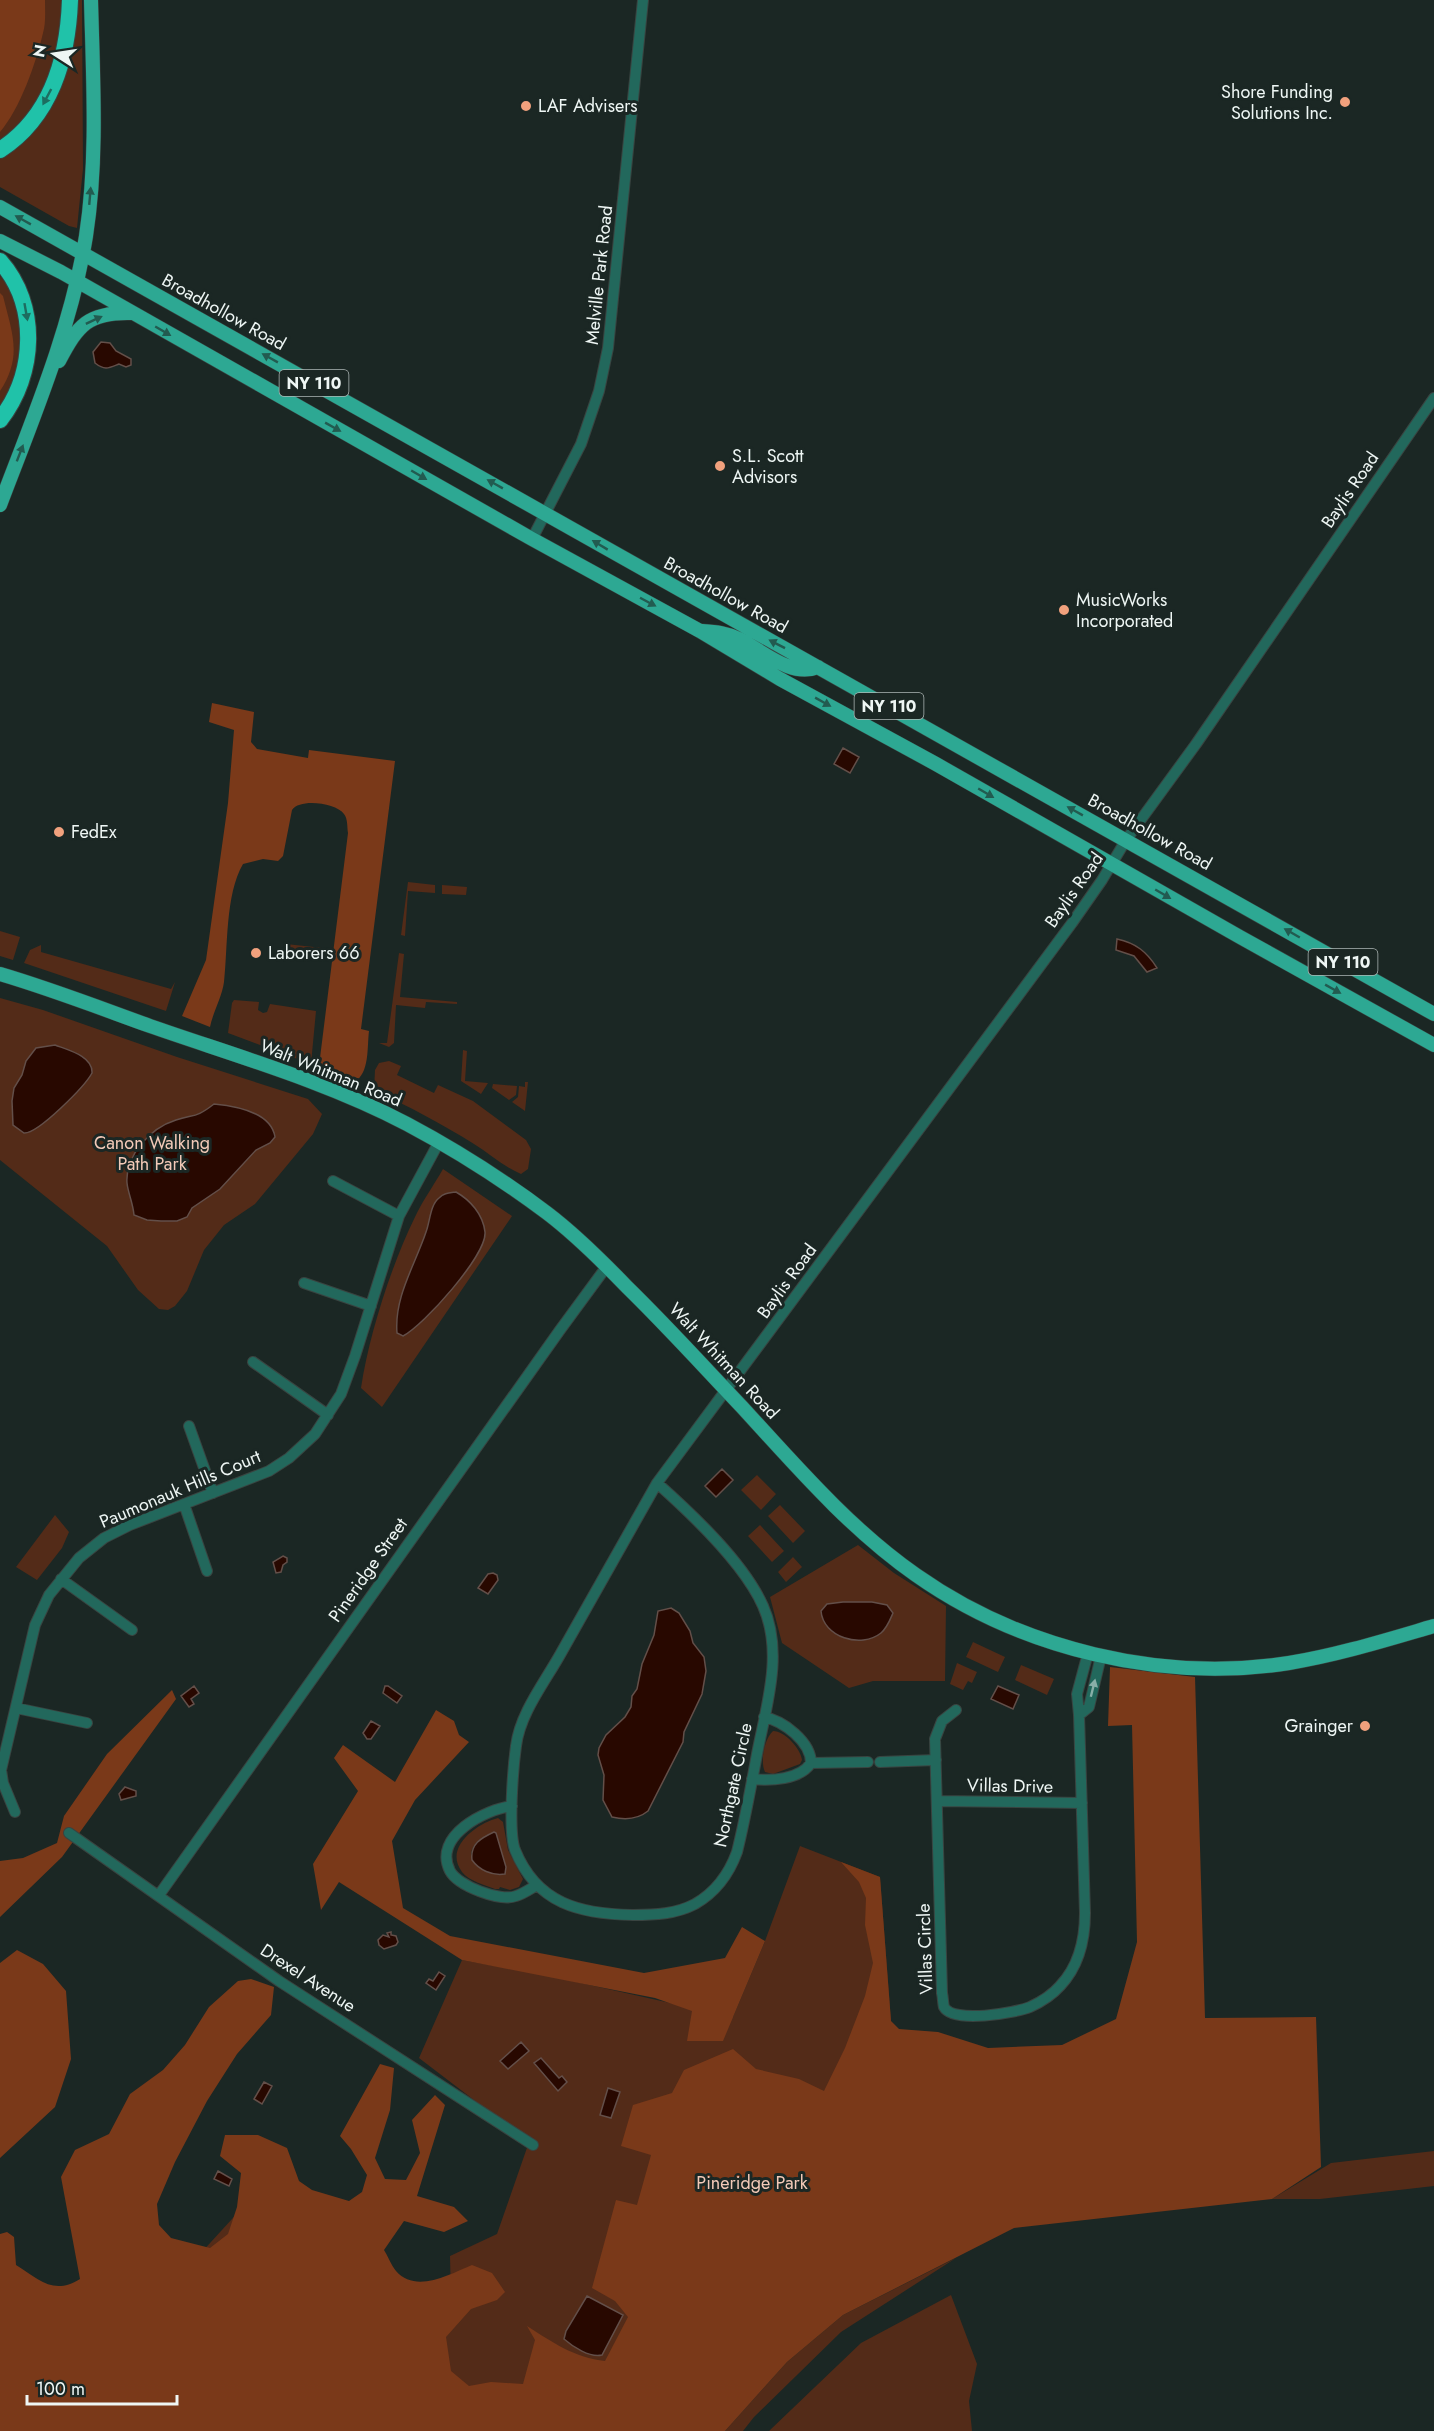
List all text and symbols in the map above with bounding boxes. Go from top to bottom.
north arrow [24,24,84,84]
text: N [27,42,52,60]
place label: Shore Funding Solutions Inc. [1221,79,1333,126]
one-way arrow [43,88,53,106]
place label: LAF Advisers [538,93,638,119]
marker: Shore Funding Solutions Inc. [1338,95,1352,109]
marker: LAF Advisers [519,99,533,113]
one-way arrow [85,186,95,205]
street label: Melville Park Road [579,204,619,346]
one-way arrow [15,214,31,225]
street label: Broadhollow Road [157,267,291,357]
one-way arrow [21,303,30,322]
one-way arrow [86,315,103,324]
one-way arrow [155,326,172,336]
one-way arrow [261,353,278,363]
road number: NY 110 [280,370,348,396]
one-way arrow [325,422,342,432]
place label: S.L. Scott Advisors [732,443,804,490]
one-way arrow [15,444,25,462]
street label: Baylis Road [1315,447,1385,533]
marker: S.L. Scott Advisors [713,459,727,473]
one-way arrow [411,469,427,480]
one-way arrow [486,479,503,489]
one-way arrow [592,539,608,550]
street label: Broadhollow Road [659,550,793,640]
place label: MusicWorks Incorporated [1076,587,1173,634]
one-way arrow [640,597,657,607]
marker: MusicWorks Incorporated [1057,603,1071,617]
one-way arrow [768,639,785,649]
road number: NY 110 [854,693,924,719]
one-way arrow [815,697,832,707]
one-way arrow [978,787,995,797]
street label: Broadhollow Road [1083,787,1217,877]
one-way arrow [1067,806,1084,816]
place label: FedEx [71,819,117,845]
marker: FedEx [52,825,66,839]
street label: Baylis Road [1038,847,1110,933]
one-way arrow [1155,889,1172,899]
one-way arrow [1283,928,1300,938]
place label: Laborers 66 [268,940,360,966]
marker: Laborers 66 [249,946,263,960]
road number: NY 110 [1308,949,1378,975]
one-way arrow [1325,984,1342,994]
street label: Walt Whitman Road [256,1033,406,1113]
park label: Canon Walking Path Park [94,1130,210,1177]
street label: Baylis Road [751,1238,823,1324]
street label: Walt Whitman Road [663,1297,785,1425]
street label: Paumonauk Hills Court [95,1443,265,1535]
street label: Pineridge Street [322,1512,414,1628]
one-way arrow [1089,1679,1099,1697]
place label: Grainger [1284,1713,1354,1739]
marker: Grainger [1358,1719,1372,1733]
street label: Northgate Circle [707,1720,759,1850]
street label: Villas Drive [967,1772,1053,1800]
street label: Villas Circle [910,1903,940,1995]
street label: Drexel Avenue [255,1937,361,2019]
park label: Pineridge Park [696,2170,808,2196]
scale bar [27,2368,177,2406]
text: 100 m [36,2376,85,2402]

